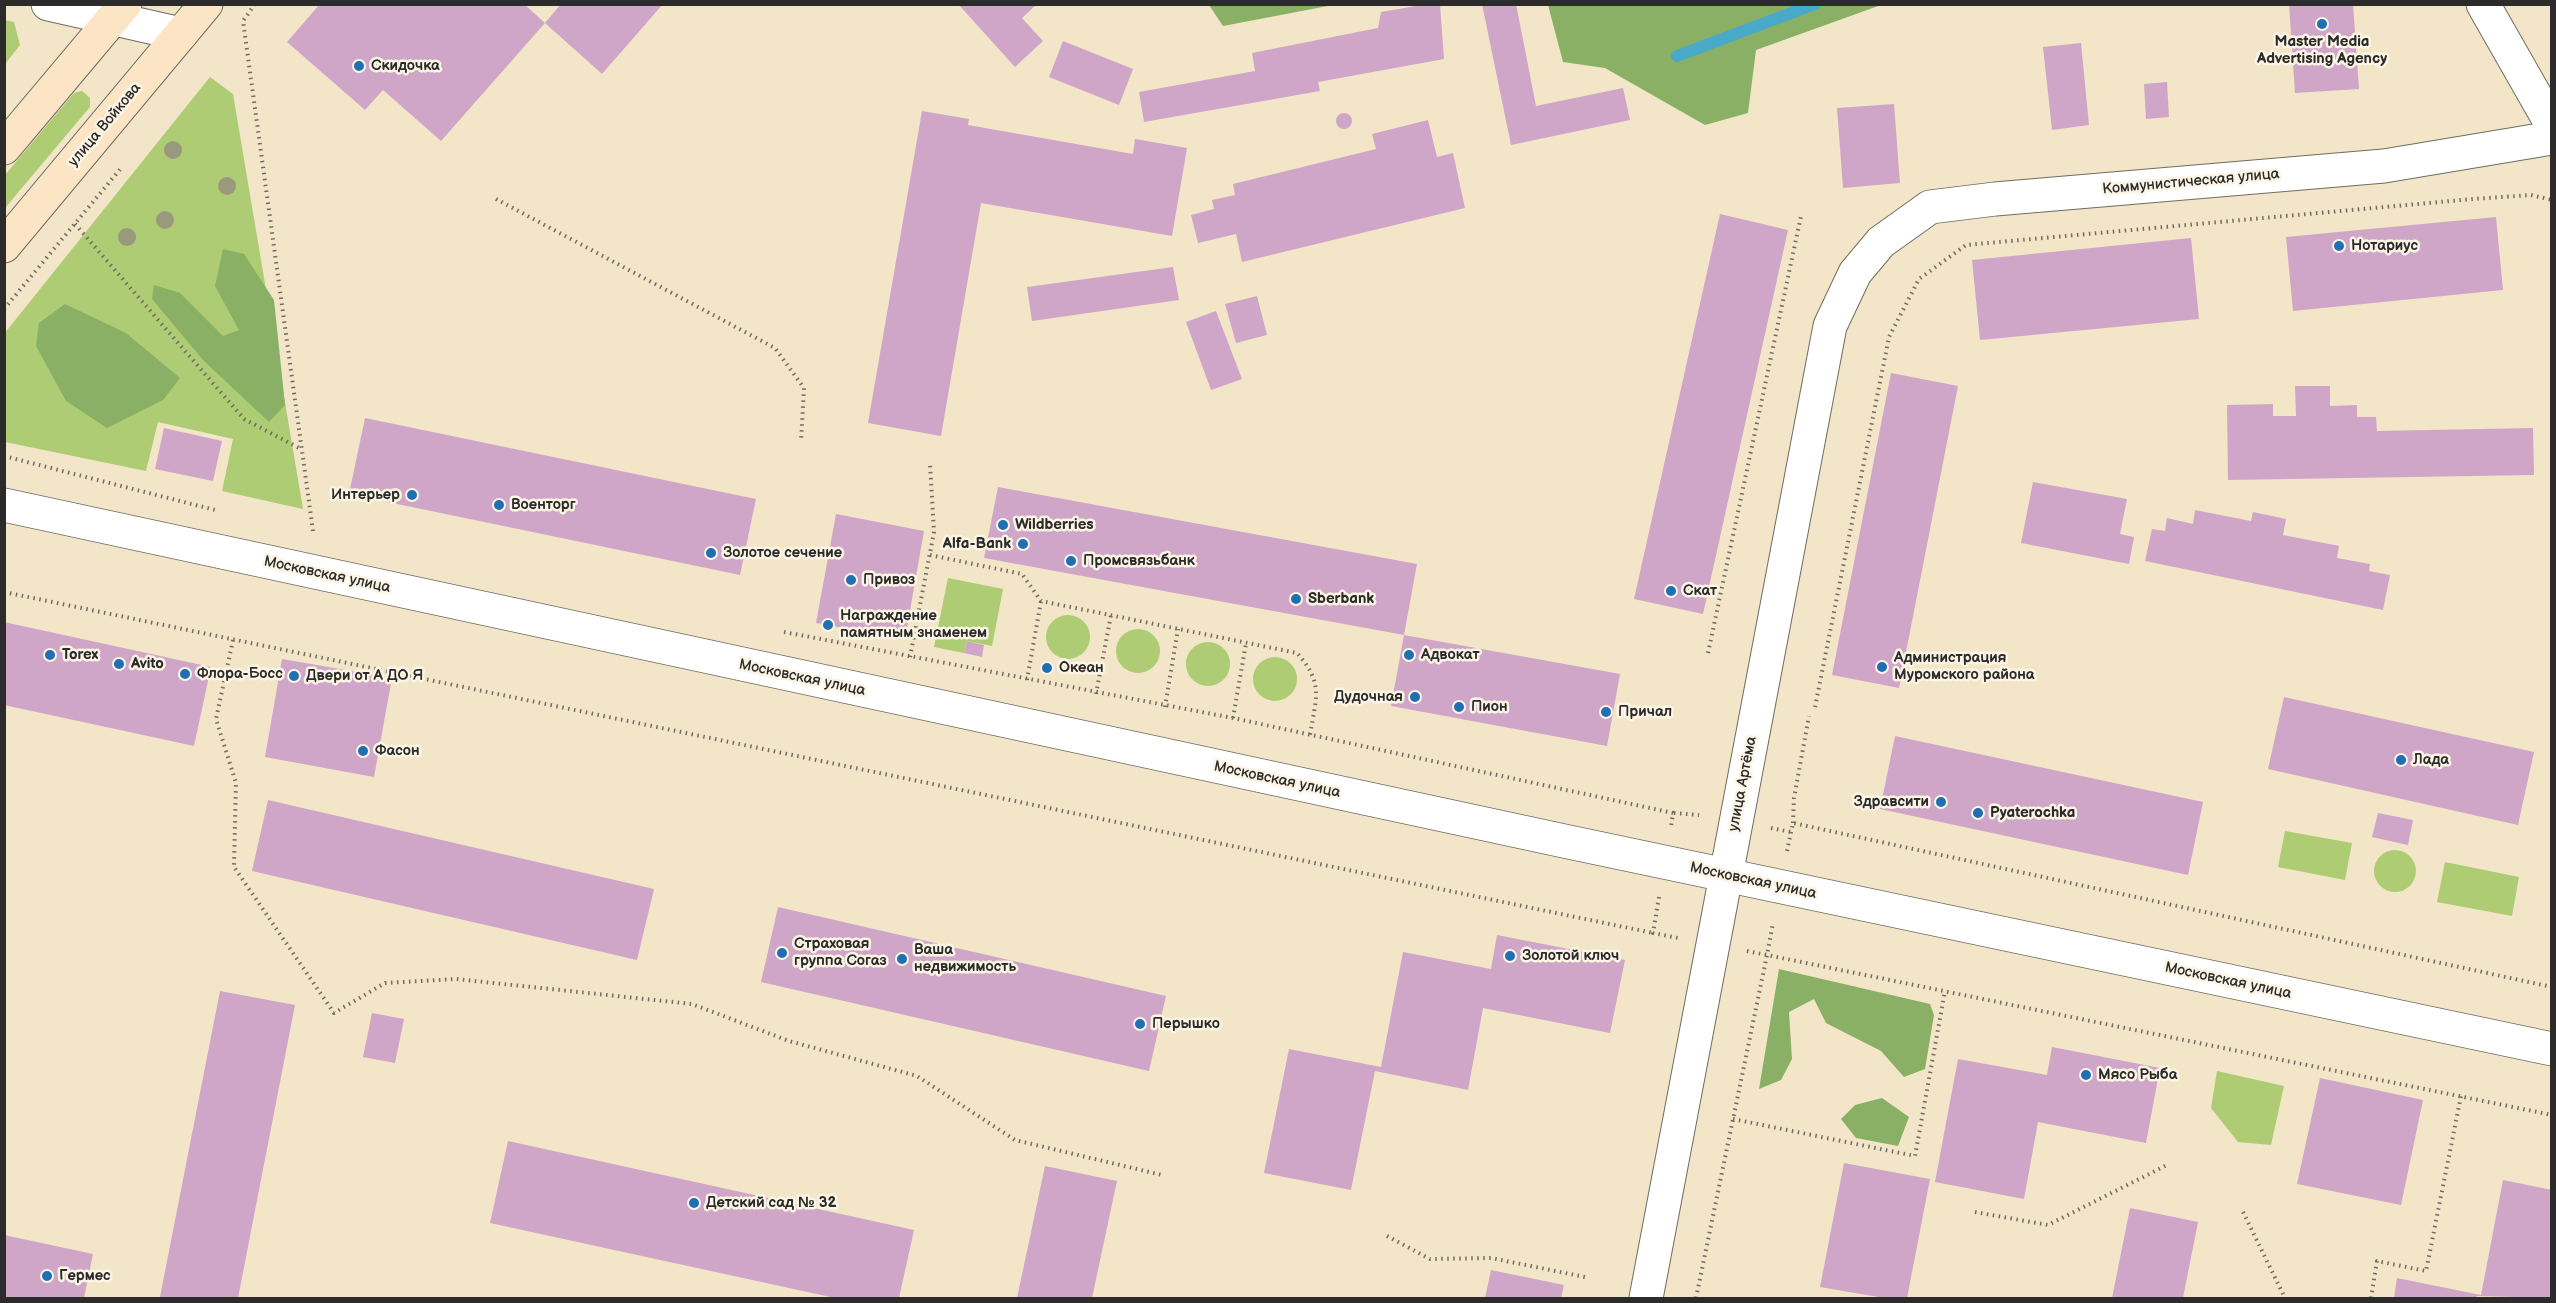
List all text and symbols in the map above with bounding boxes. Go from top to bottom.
marker: Master Media Advertising Agency [2315,17,2329,31]
place label: Master Media Advertising Agency [2257,33,2387,68]
place label: Скидочка [371,57,440,75]
marker: Скидочка [352,59,366,73]
street label: улица Войкова [65,79,145,171]
street label: Коммунистическая улица [2102,165,2280,199]
place label: Нотариус [2351,237,2418,255]
marker: Нотариус [2332,239,2346,253]
place label: Интерьер [331,486,400,504]
marker: Интерьер [405,488,419,502]
place label: Военторг [511,496,576,514]
marker: Военторг [492,498,506,512]
place label: Wildberries [1015,516,1094,534]
marker: Wildberries [996,518,1010,532]
place label: Alfa-Bank [943,535,1011,553]
marker: Alfa-Bank [1016,537,1030,551]
place label: Золотое сечение [723,544,842,562]
marker: Золотое сечение [704,546,718,560]
place label: Промсвязьбанк [1083,552,1195,570]
street label: Московская улица [262,553,392,597]
marker: Промсвязьбанк [1064,554,1078,568]
place label: Привоз [863,571,915,589]
marker: Привоз [844,573,858,587]
place label: Скат [1683,582,1717,600]
marker: Скат [1664,584,1678,598]
place label: Sberbank [1308,590,1374,608]
marker: Sberbank [1289,592,1303,606]
place label: Награждение памятным знаменем [840,607,987,642]
marker: Награждение памятным знаменем [821,618,835,632]
place label: Torex [62,646,98,664]
place label: Адвокат [1421,646,1480,664]
marker: Torex [43,648,57,662]
marker: Адвокат [1402,648,1416,662]
place label: Администрация Муромского района [1894,649,2035,684]
place label: Avito [131,655,164,673]
street label: Московская улица [737,656,867,700]
marker: Avito [112,657,126,671]
place label: Океан [1059,659,1104,677]
marker: Администрация Муромского района [1875,660,1889,674]
marker: Океан [1040,661,1054,675]
place label: Флора-Босс [197,665,283,683]
marker: Флора-Босс [178,667,192,681]
place label: Двери от А ДО Я [306,667,423,685]
marker: Двери от А ДО Я [287,669,301,683]
place label: Дудочная [1334,688,1403,706]
marker: Дудочная [1408,690,1422,704]
place label: Пион [1471,698,1508,716]
marker: Пион [1452,700,1466,714]
place label: Причал [1618,703,1672,721]
marker: Причал [1599,705,1613,719]
street label: улица Артёма [1725,735,1761,833]
place label: Фасон [375,742,420,760]
marker: Фасон [356,744,370,758]
place label: Лада [2413,751,2449,769]
marker: Лада [2394,753,2408,767]
street label: Московская улица [1212,758,1342,802]
place label: Здравсити [1853,793,1929,811]
marker: Здравсити [1934,795,1948,809]
place label: Pyaterochka [1990,804,2075,822]
marker: Pyaterochka [1971,806,1985,820]
street label: Московская улица [1688,859,1818,903]
place label: Страховая группа Согаз [794,935,887,970]
place label: Ваша недвижимость [914,941,1016,976]
marker: Страховая группа Согаз [775,946,789,960]
place label: Золотой ключ [1522,947,1619,965]
marker: Золотой ключ [1503,949,1517,963]
marker: Ваша недвижимость [895,952,909,966]
street label: Московская улица [2163,959,2293,1003]
place label: Перышко [1152,1015,1220,1033]
marker: Перышко [1133,1017,1147,1031]
place label: Мясо Рыба [2098,1066,2177,1084]
marker: Мясо Рыба [2079,1068,2093,1082]
place label: Детский сад № 32 [706,1194,836,1212]
marker: Детский сад № 32 [687,1196,701,1210]
place label: Гермес [59,1267,111,1285]
marker: Гермес [40,1269,54,1283]

